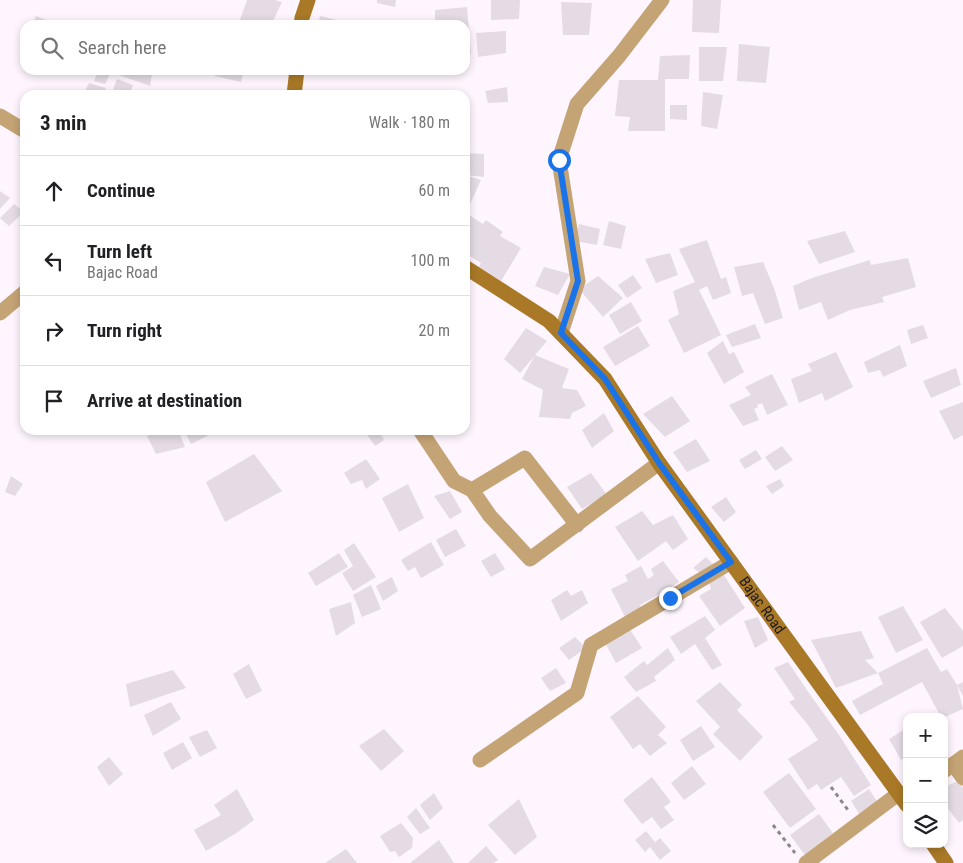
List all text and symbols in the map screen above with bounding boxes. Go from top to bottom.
search box [20,20,470,75]
icon: search [38,34,66,62]
text: Search here [78,36,166,59]
text: 3 min [40,111,87,135]
text: Walk · 180 m [369,113,450,132]
route start [548,149,571,172]
icon: ahead [40,177,68,205]
text: Continue [87,179,155,202]
text: 60 m [418,181,450,200]
text: Turn left [87,240,152,263]
icon: left [40,247,68,275]
text: 100 m [411,251,450,270]
text: Bajac Road [87,263,158,282]
icon: right [40,317,68,345]
text: Turn right [87,319,162,342]
text: 20 m [418,321,450,340]
icon: arrive [40,387,68,415]
text: Arrive at destination [87,389,242,412]
street label: Bajac Road [735,573,789,637]
route end [659,587,682,610]
map controls [903,713,948,848]
button: + [903,713,948,758]
button: − [903,758,948,803]
button: layers [903,803,948,848]

